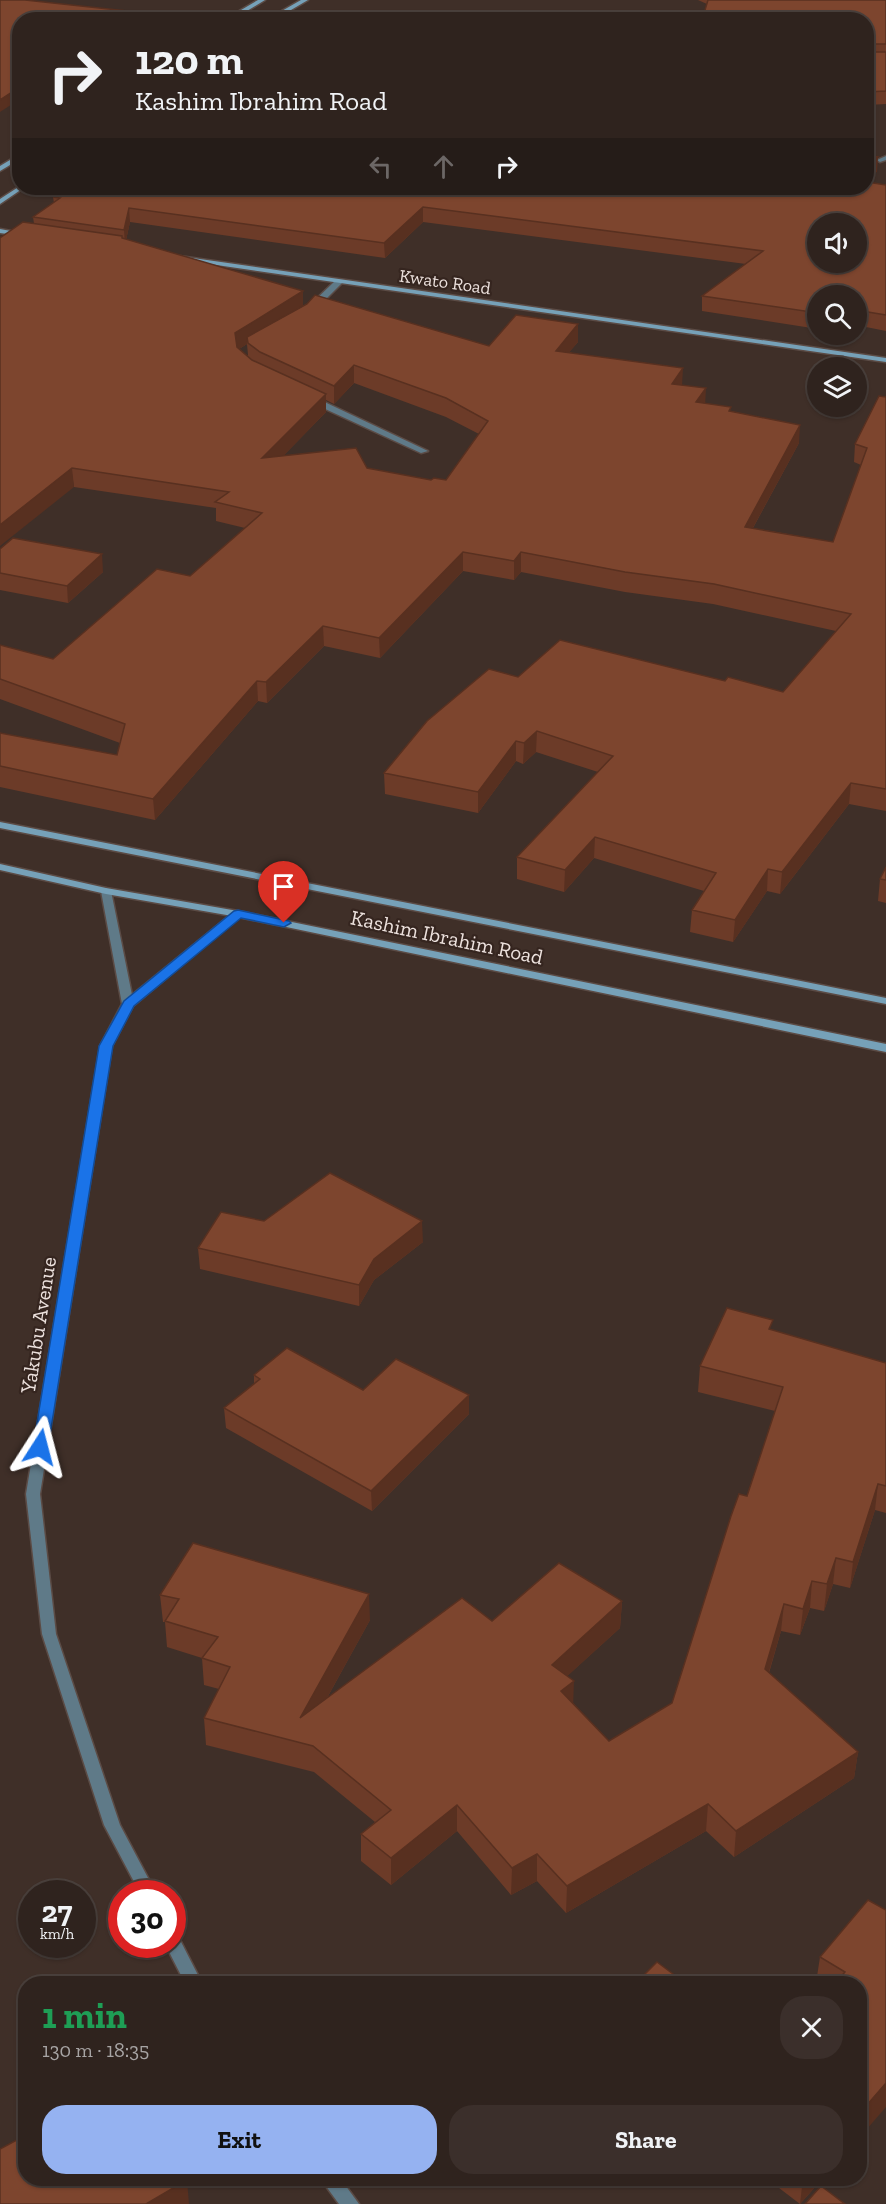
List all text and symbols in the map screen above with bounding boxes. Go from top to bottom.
text: 120 m [135,34,243,85]
icon: right [36,36,114,114]
text: Kashim Ibrahim Road [135,85,387,117]
icon: left [364,150,397,183]
icon: ahead [427,150,460,183]
icon: right [490,150,523,183]
map controls [807,213,867,417]
button: sound [807,213,867,273]
street label: Kwato Road [398,265,492,299]
button: search [807,285,867,345]
button: layers [807,357,867,417]
pin [258,861,309,923]
icon: arrive [267,870,300,903]
street label: Kashim Ibrahim Road [349,904,546,970]
street label: Yakubu Avenue [15,1255,61,1396]
position arrow [8,1415,72,1479]
speed limit sign: 30 [108,1880,186,1958]
text: 27 [42,1894,72,1930]
text: km/h [40,1925,74,1943]
text: 1 min [42,1994,127,2037]
button: close [780,1996,843,2059]
text: 130 m · 18:35 [42,2038,149,2062]
button: Exit [42,2105,437,2174]
button: Share [449,2105,843,2174]

